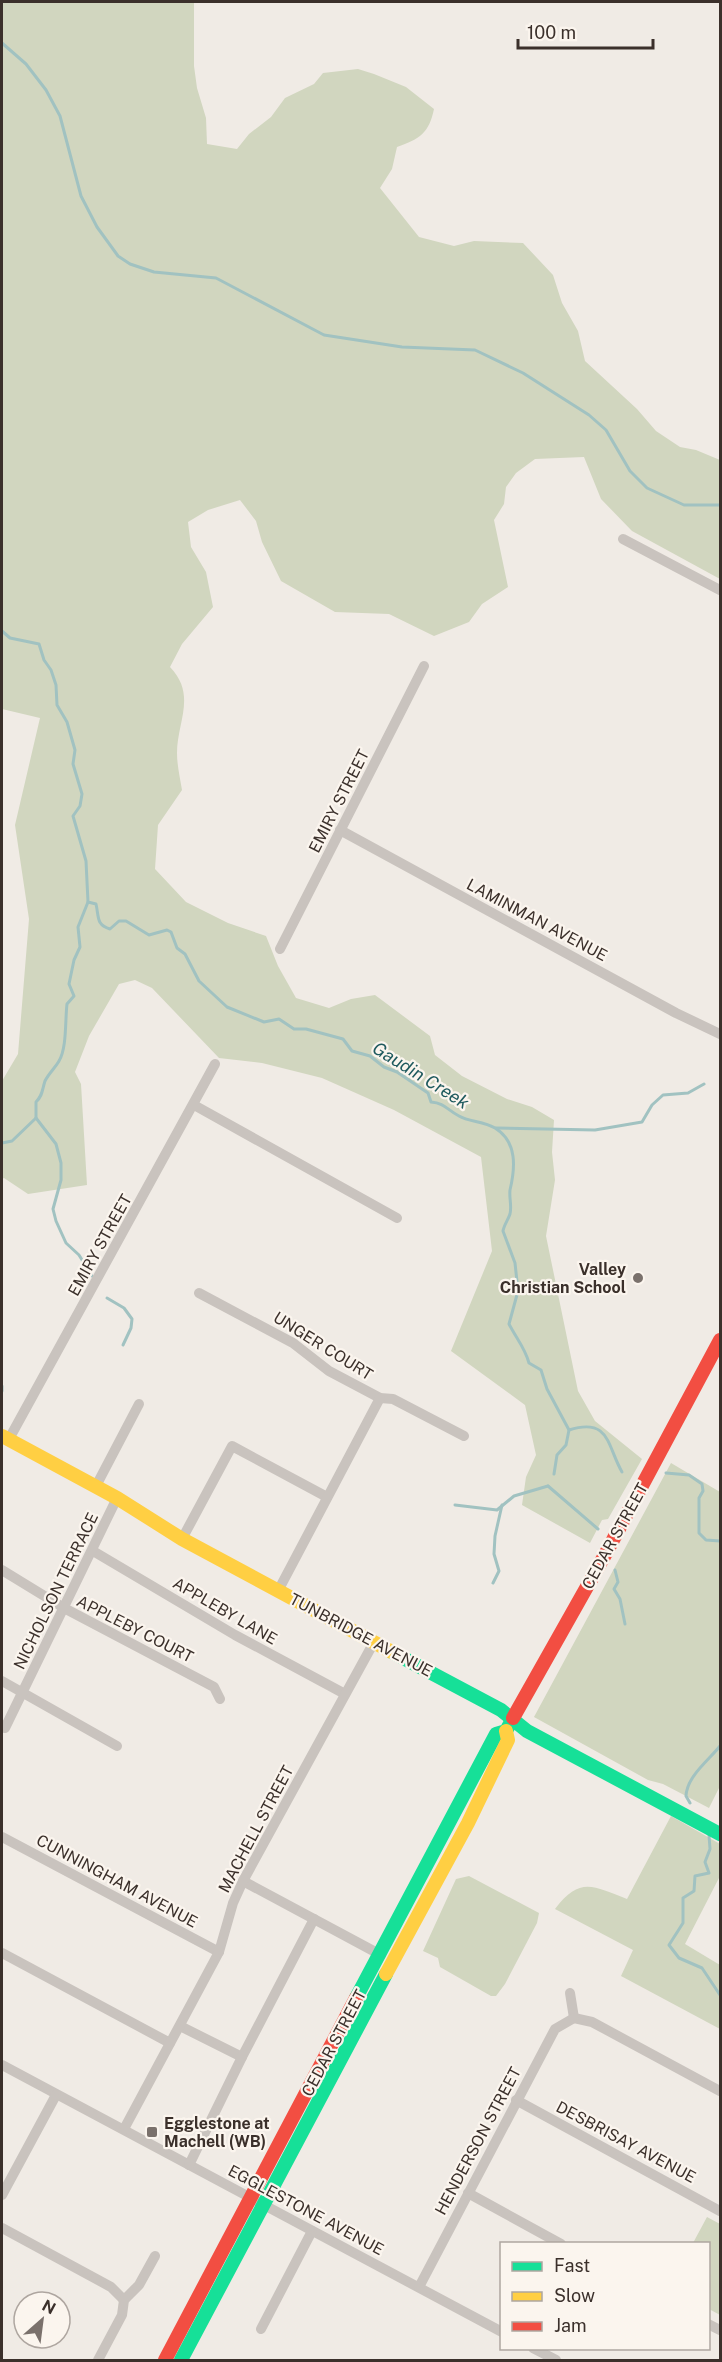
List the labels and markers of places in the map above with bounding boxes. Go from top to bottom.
place label: Valley Christian School [500,1260,626,1297]
marker: Valley Christian School [631,1271,645,1285]
place label: Egglestone at Machell (WB) [164,2114,270,2151]
marker: Egglestone at Machell (WB) [145,2125,159,2139]

